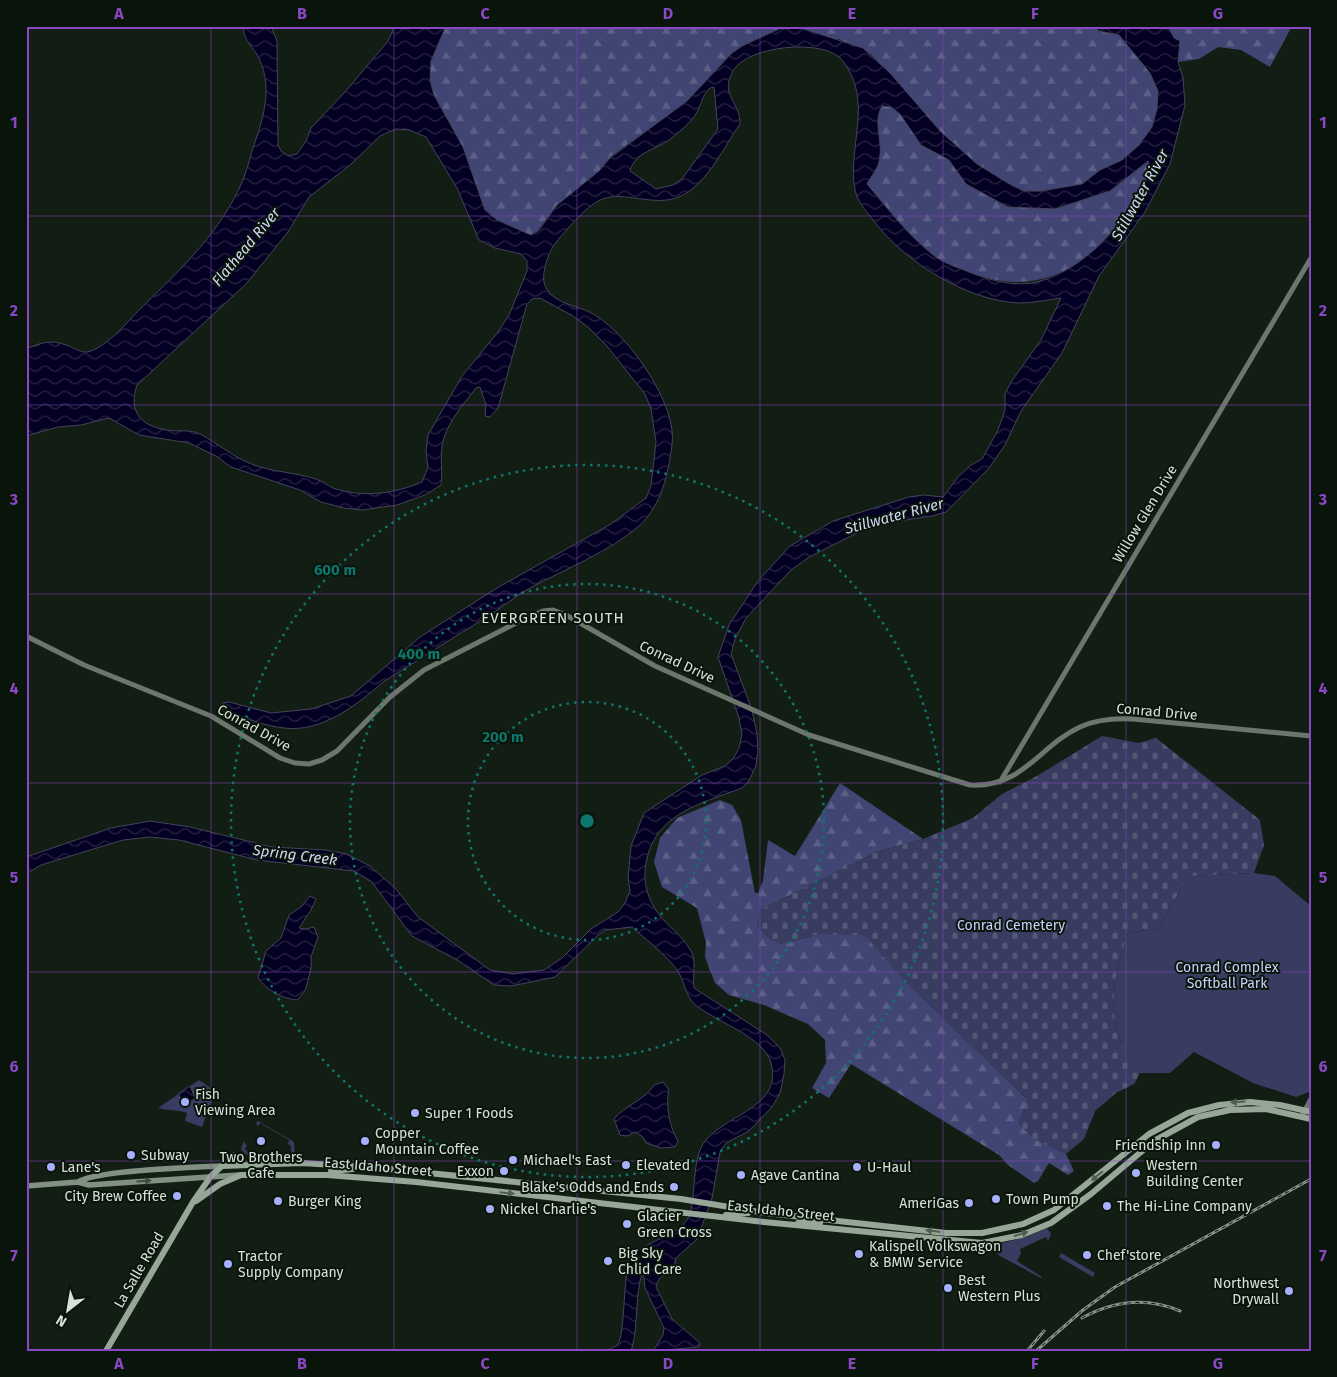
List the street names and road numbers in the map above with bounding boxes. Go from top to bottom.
street label: Willow Glen Drive [1109,462,1181,566]
street label: Conrad Drive [637,637,717,687]
street label: Conrad Drive [1116,700,1198,724]
street label: Conrad Drive [214,701,294,755]
street label: East Idaho Street [323,1154,434,1180]
street label: East Idaho Street [726,1197,837,1225]
street label: La Salle Road [110,1229,168,1311]

